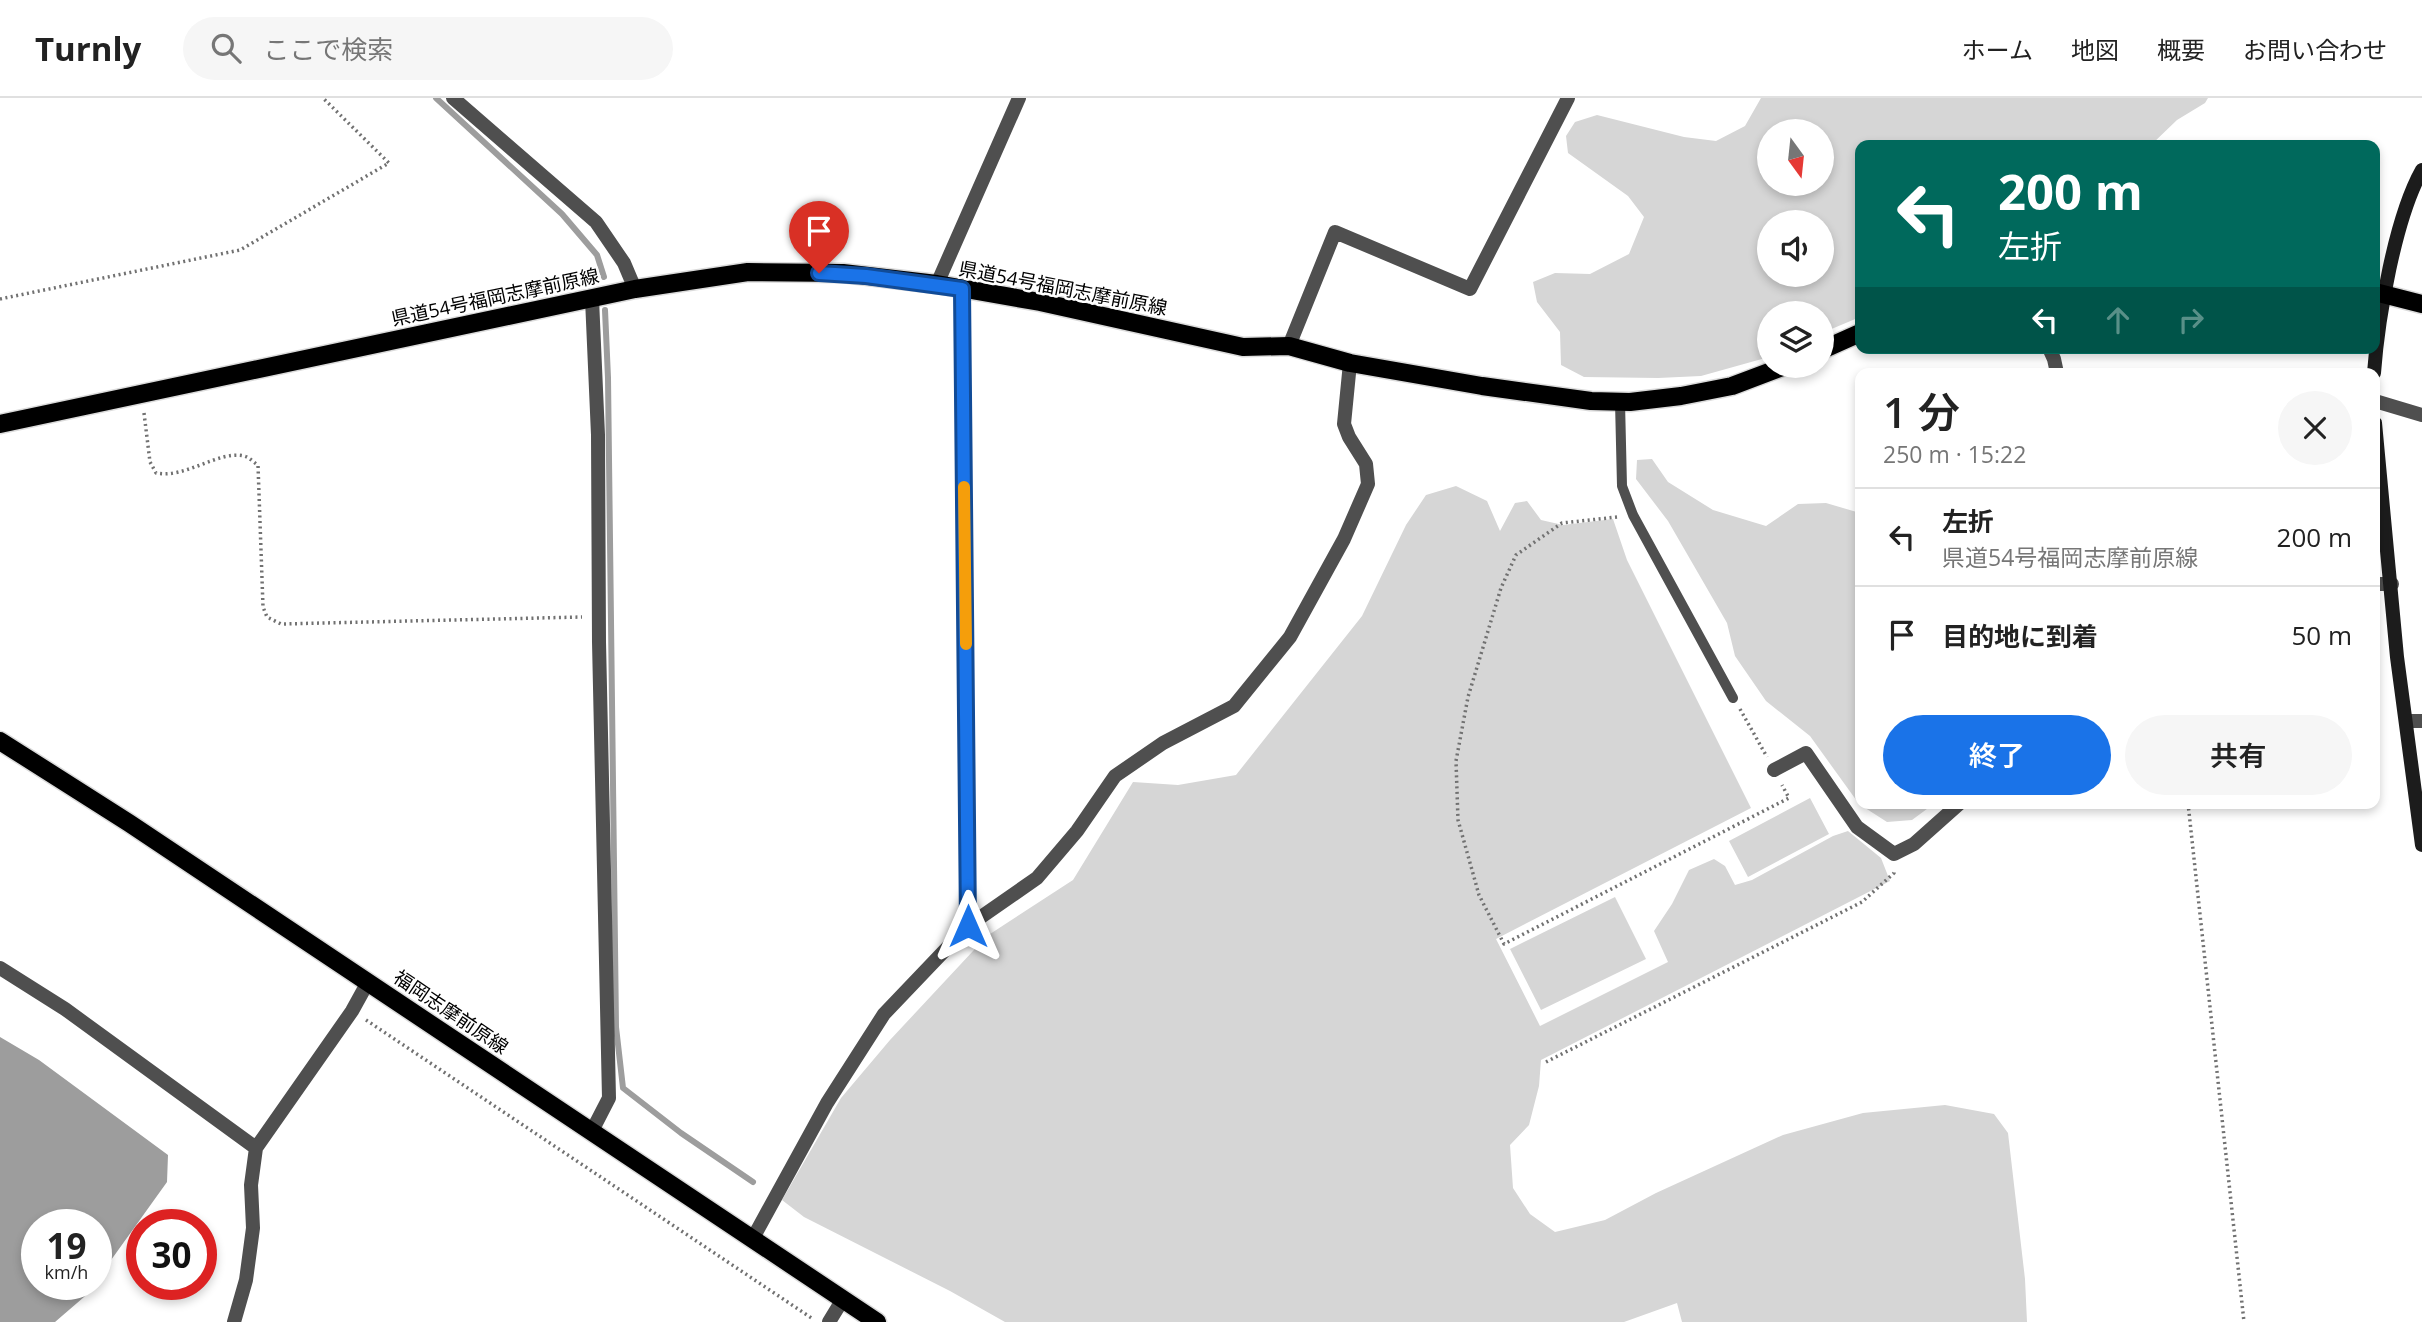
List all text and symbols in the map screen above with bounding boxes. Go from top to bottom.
search box [183,17,673,80]
text: Turnly [35,26,141,71]
icon: search [207,29,245,67]
text: ここで検索 [263,31,393,67]
text: ホーム [1962,33,2033,66]
text: 地図 [2071,33,2119,66]
text: 概要 [2157,33,2205,66]
text: お問い合わせ [2243,33,2387,66]
north arrow [1757,119,1834,196]
map controls [1757,119,1834,378]
text: 200 m [1998,158,2143,224]
icon: left [1883,168,1974,259]
pin [789,201,849,273]
button: sound [1757,210,1834,287]
icon: arrive [800,212,838,250]
text: 左折 [1998,224,2062,267]
street label: 県道54号福岡志摩前原線 [957,255,1169,321]
street label: 県道54号福岡志摩前原線 [389,262,601,332]
button: layers [1757,301,1834,378]
icon: left [2026,301,2064,339]
icon: ahead [2099,301,2137,339]
icon: right [2172,301,2210,339]
text: 1 分 [1883,383,1960,440]
button: close [2278,391,2352,465]
text: 250 m · 15:22 [1883,438,2026,470]
text: 左折 [1942,503,1994,539]
icon: left [1883,518,1921,556]
text: 200 m [2277,519,2352,555]
text: 県道54号福岡志摩前原線 [1942,541,2198,573]
icon: arrive [1883,616,1921,654]
text: 50 m [2291,617,2352,653]
text: 目的地に到着 [1942,618,2098,654]
button: 終了 [1883,715,2111,795]
button: 共有 [2125,715,2352,795]
position arrow [931,889,1005,963]
street label: 福岡志摩前原線 [389,964,513,1060]
speed limit sign: 30 [126,1209,217,1300]
text: 19 [46,1222,87,1269]
text: km/h [45,1260,88,1284]

